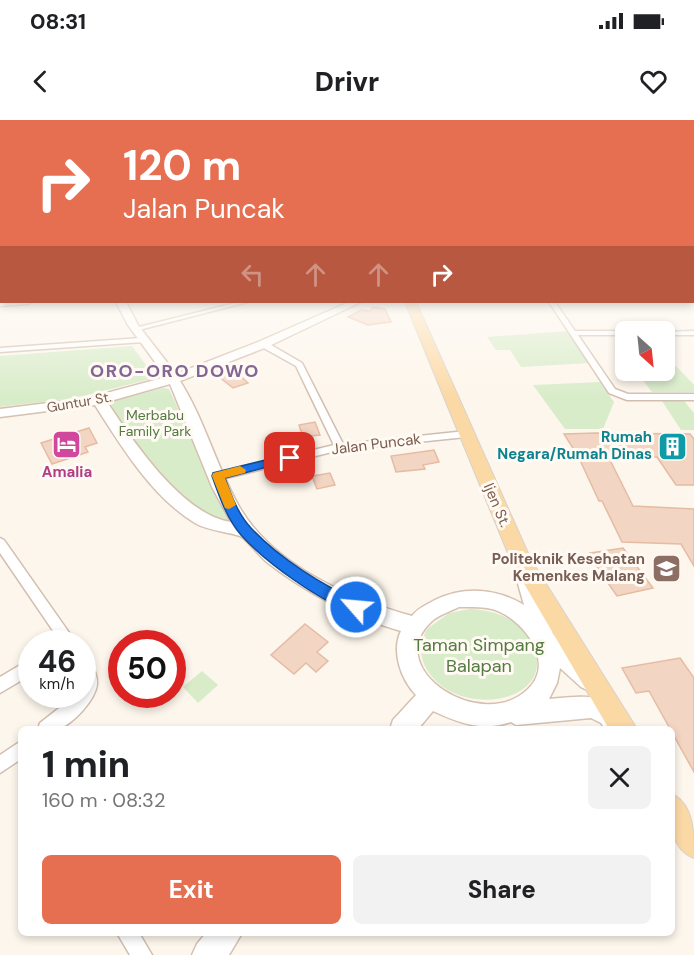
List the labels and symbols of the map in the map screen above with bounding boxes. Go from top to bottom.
north arrow [615,321,675,381]
district label: ORO-ORO DOWO [90,359,260,383]
street label: Guntur St. [45,387,113,417]
park label: Merbabu Family Park [119,406,191,440]
place label: Rumah Negara/Rumah Dinas [497,427,652,464]
hotel icon: Amalia [51,429,83,461]
street label: Jalan Puncak [330,429,422,459]
building icon: Rumah Negara/Rumah Dinas [657,430,689,462]
pin [264,432,315,483]
place label: Amalia [42,462,92,482]
street label: Ijen St. [479,480,515,530]
place label: Politeknik Kesehatan Kemenkes Malang [492,549,645,586]
school or university icon: Politeknik Kesehatan Kemenkes Malang [650,552,682,584]
position arrow [324,575,388,639]
speed limit sign: 50 [108,630,186,708]
park label: Taman Simpang Balapan [413,633,545,678]

